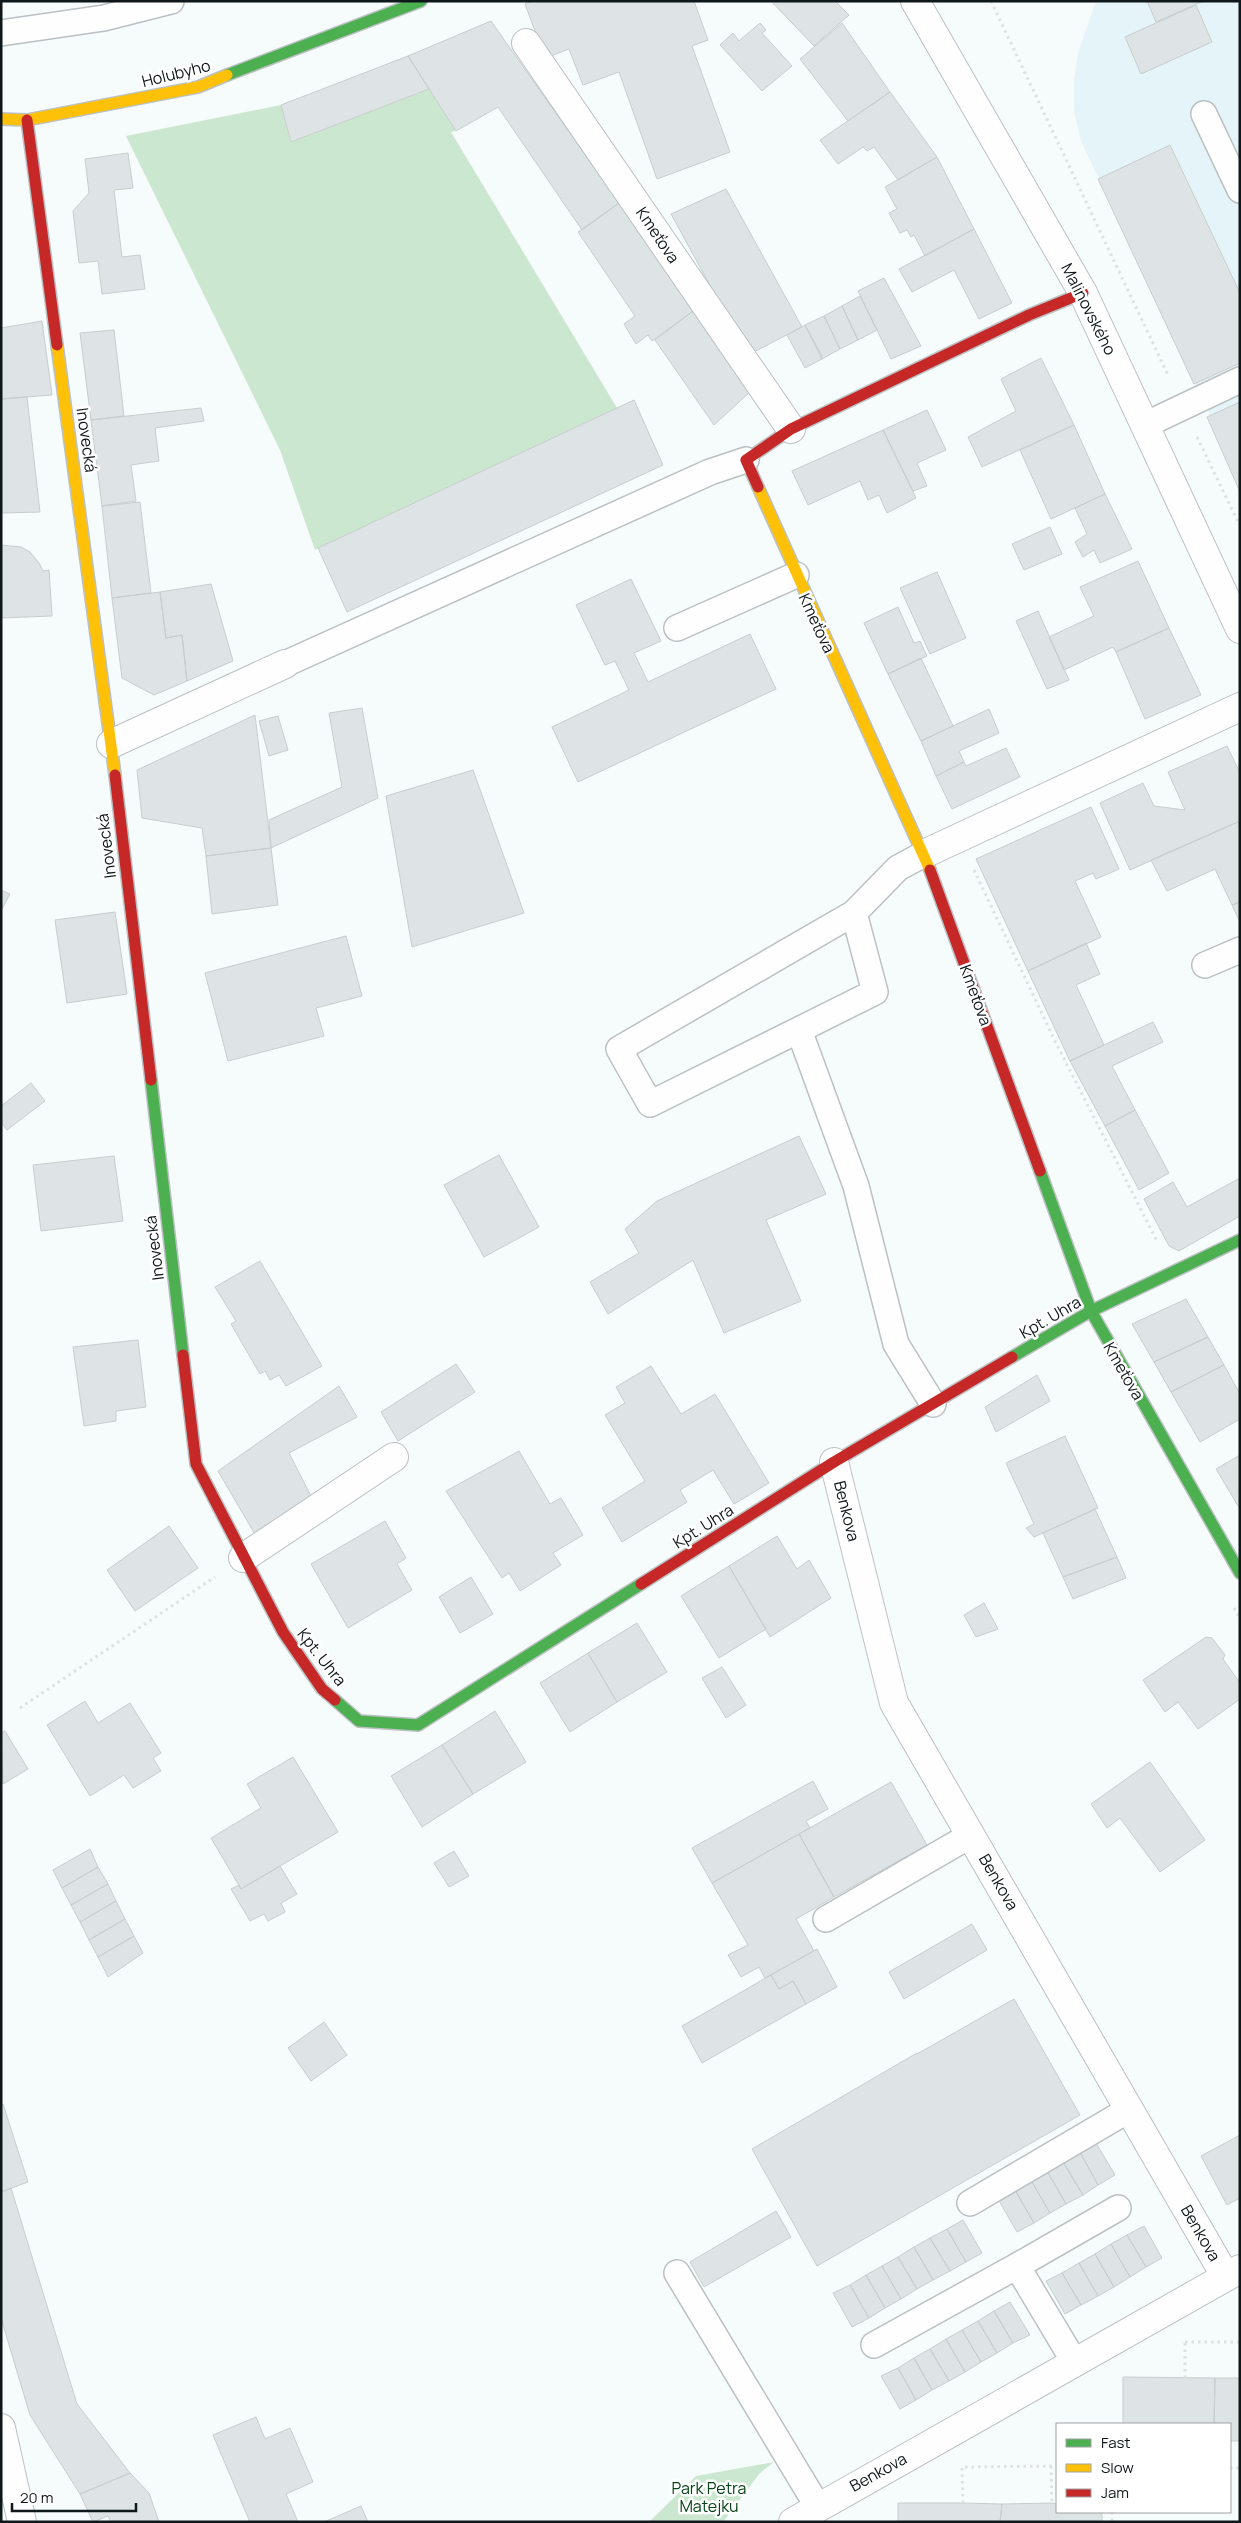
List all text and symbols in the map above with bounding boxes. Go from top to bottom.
street label: Holubyho [139,54,213,92]
street label: Kmeťova [631,203,685,267]
street label: Malinovského [1056,259,1122,359]
street label: Inovecká [72,406,102,474]
street label: Kmeťova [794,590,840,656]
street label: Inovecká [91,812,121,880]
street label: Kmeťova [955,961,997,1029]
street label: Inovecká [139,1214,169,1282]
street label: Kpt. Uhra [1015,1291,1085,1343]
street label: Kmeťova [1099,1338,1149,1404]
street label: Benkova [829,1478,865,1544]
street label: Kpt. Uhra [668,1499,738,1553]
street label: Kpt. Uhra [292,1624,352,1690]
street label: Benkova [974,1850,1024,1914]
street label: Benkova [1176,2201,1226,2265]
legend [1056,2423,1231,2513]
text: Fast [1101,2432,1130,2453]
street label: Benkova [846,2447,910,2497]
text: Slow [1101,2457,1134,2478]
park label: Park Petra Matejku [672,2477,746,2517]
scale bar [12,2480,136,2512]
text: Jam [1101,2482,1129,2503]
text: 20 m [20,2487,53,2508]

